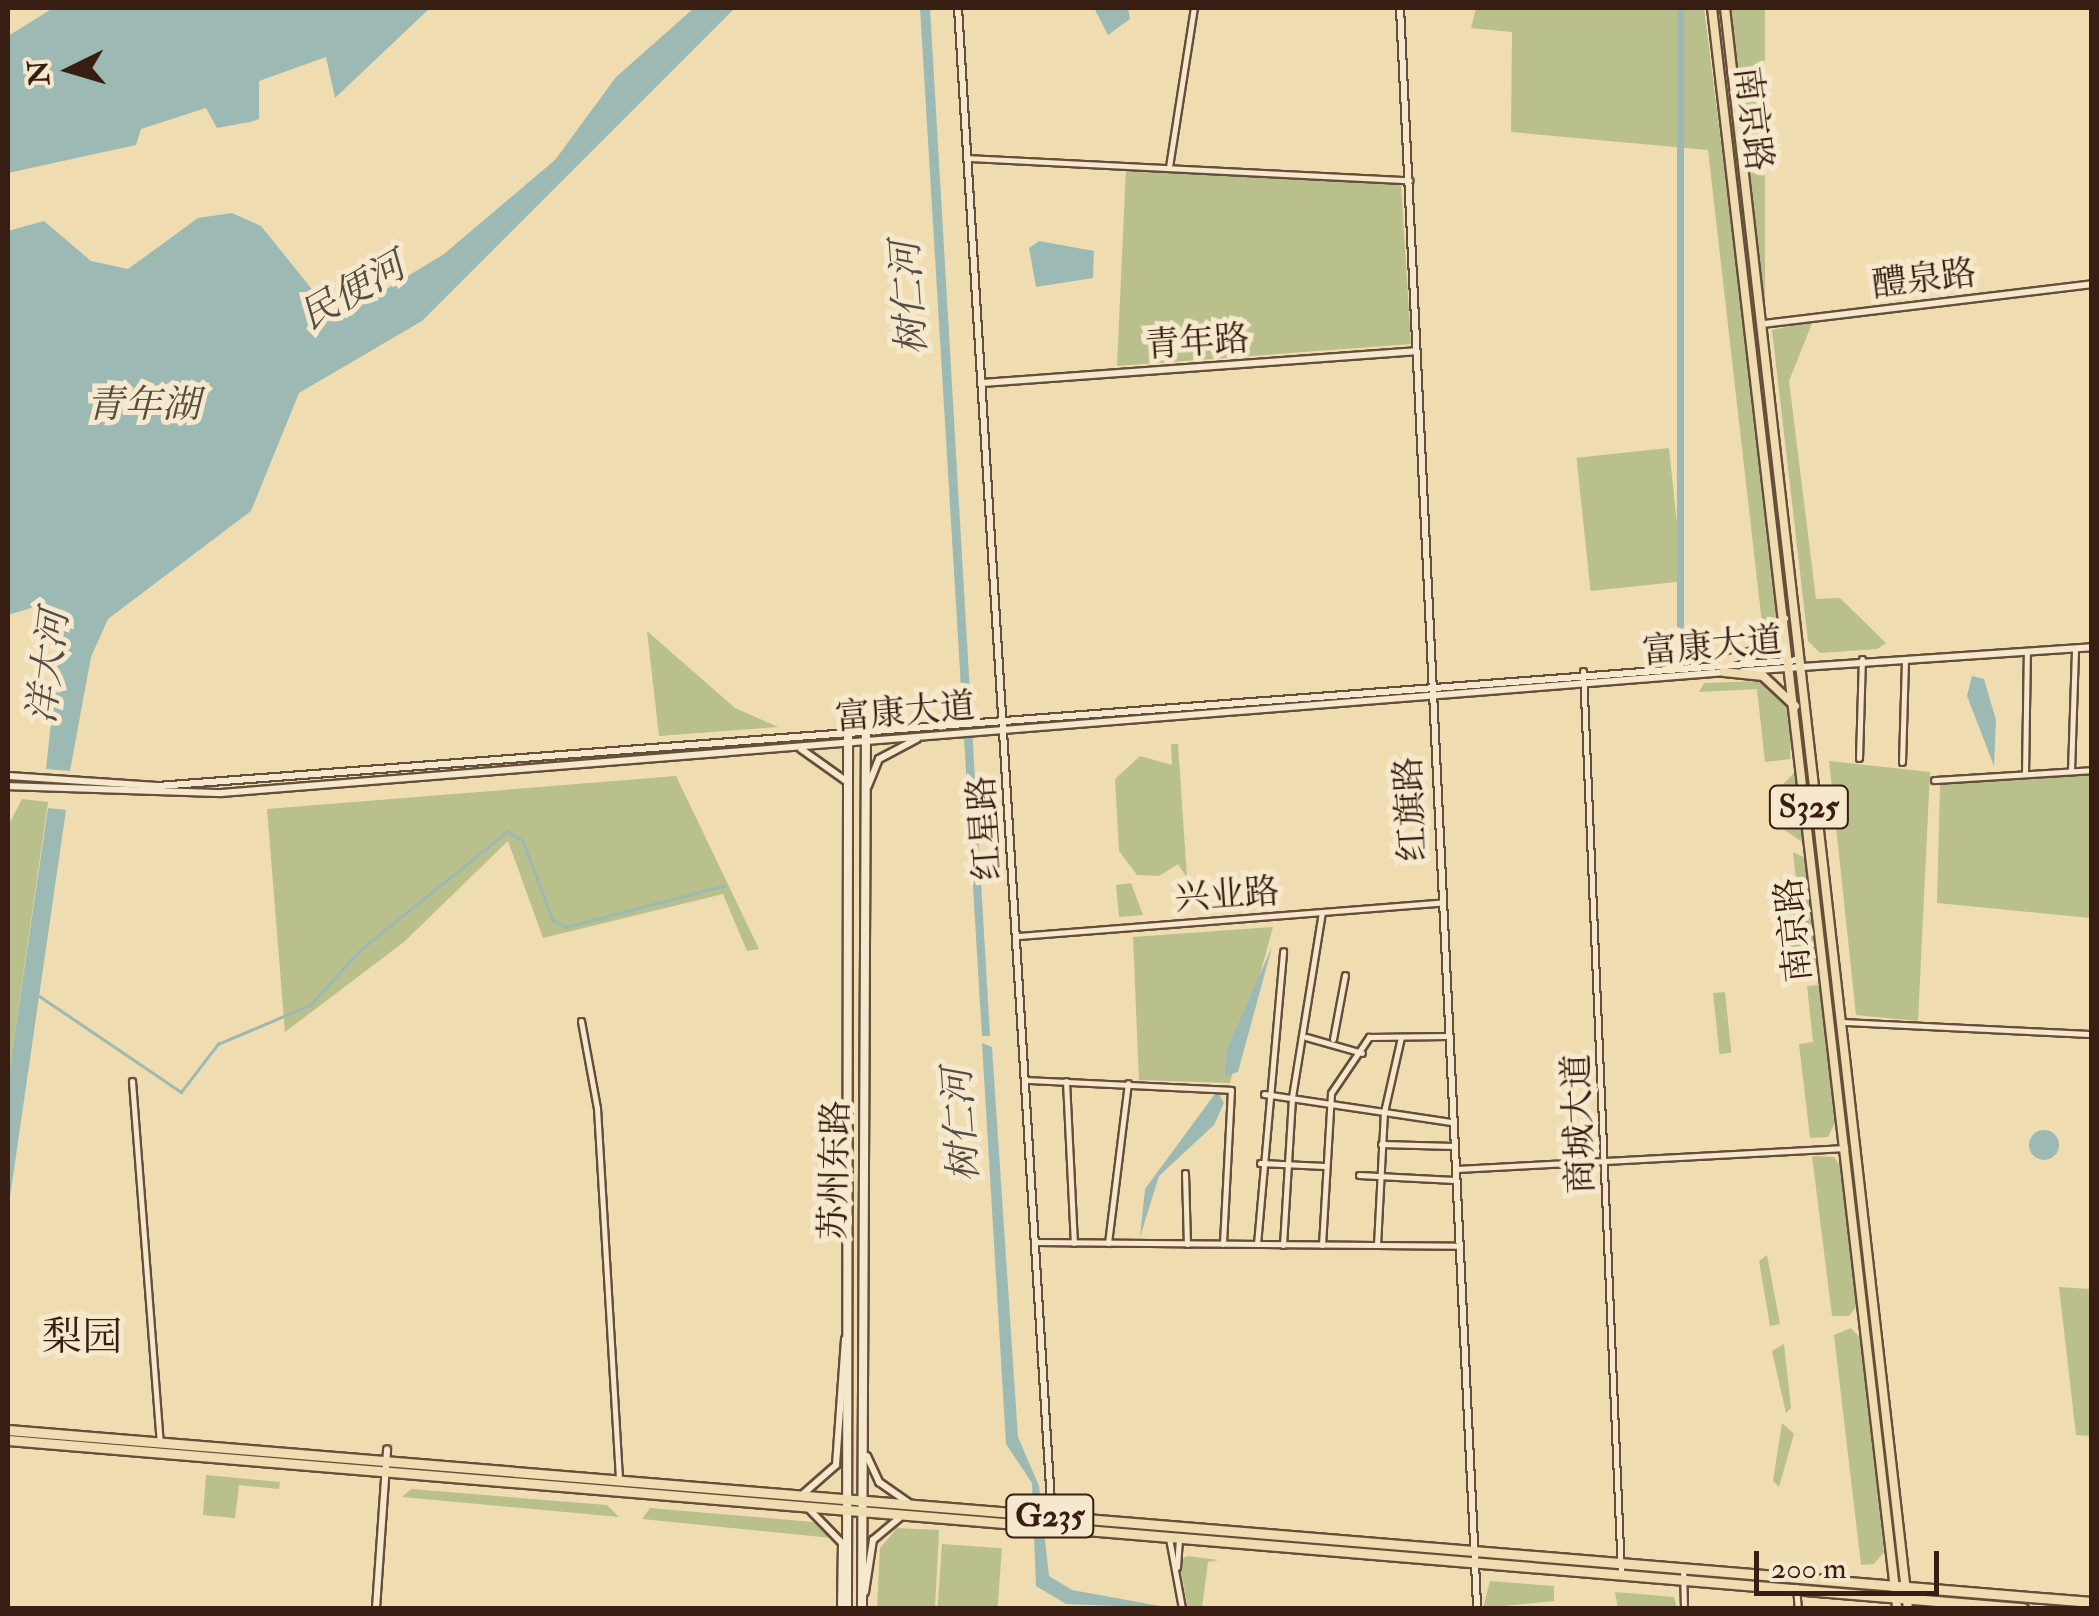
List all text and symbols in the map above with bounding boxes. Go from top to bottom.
north arrow [20,20,120,120]
text: N [21,59,58,87]
street label: 南京路 [1726,64,1780,174]
water label: 树仁河 [883,240,937,356]
water label: 民便河 [292,244,414,340]
street label: 醴泉路 [1869,252,1979,306]
street label: 青年路 [1143,317,1251,367]
water label: 青年湖 [86,383,200,429]
water label: 洋大河 [19,608,79,726]
street label: 富康大道 [1640,619,1784,673]
street label: 富康大道 [833,685,977,739]
street label: 红旗路 [1387,755,1435,863]
street label: 红星路 [960,774,1010,882]
road number: S325 [1766,780,1852,834]
street label: 兴业路 [1173,870,1281,920]
street label: 南京路 [1768,876,1820,984]
street label: 商城大道 [1556,1053,1602,1195]
water label: 树仁河 [935,1067,989,1183]
street label: 苏州东路 [813,1100,857,1240]
district label: 梨园 [42,1314,122,1362]
road number: G235 [1005,1489,1095,1543]
scale bar [1759,1531,1944,1593]
text: 200 m [1771,1550,1847,1587]

